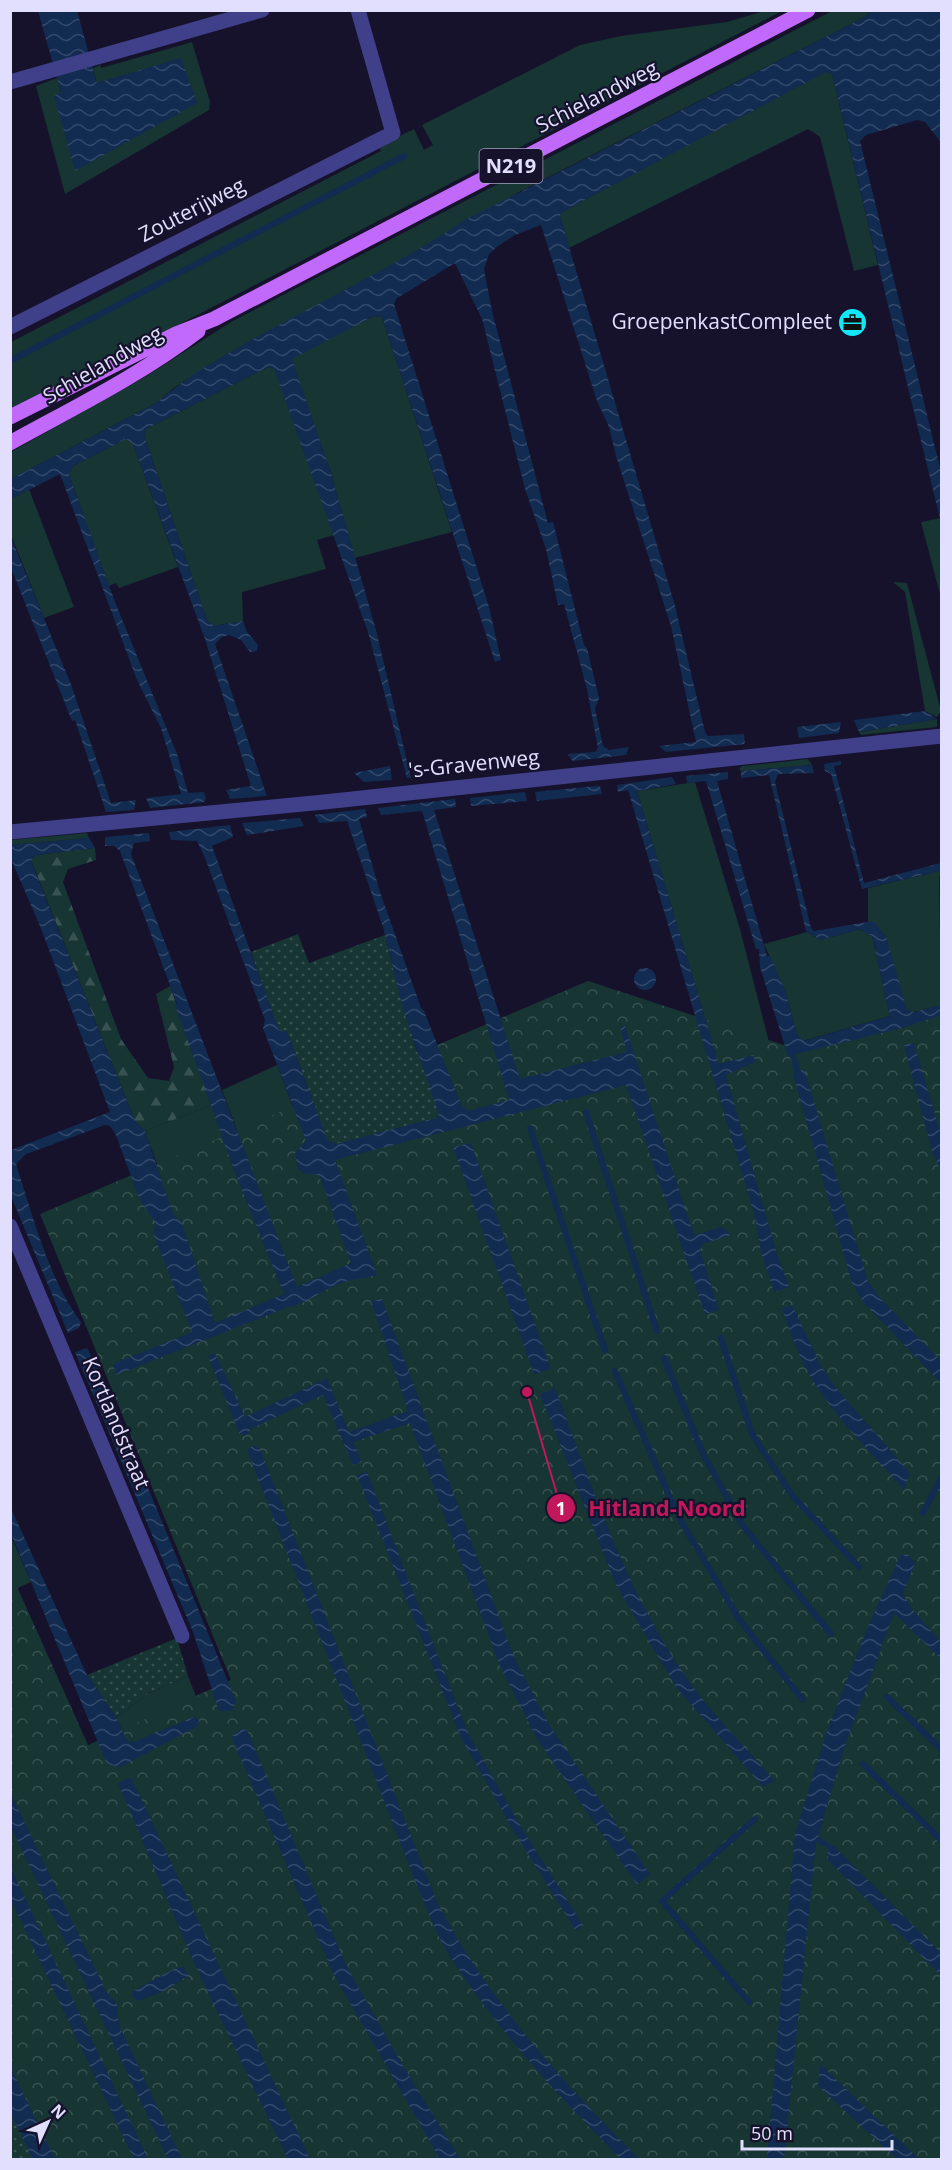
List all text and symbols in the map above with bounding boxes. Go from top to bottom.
street label: Schielandweg [531,53,662,139]
road number: N219 [480,149,542,183]
street label: Zouterijweg [134,170,249,248]
office icon: GroepenkastCompleet [837,306,869,338]
place label: GroepenkastCompleet [611,307,832,335]
street label: Schielandweg [38,319,167,410]
street label: 's-Gravenweg [407,742,541,784]
street label: Kortlandstraat [76,1352,157,1493]
callout: Hitland-Noord [546,1488,758,1528]
text: Hitland-Noord [588,1492,746,1522]
text: 1 [556,1496,566,1520]
north arrow [18,2092,78,2152]
text: N [46,2099,71,2124]
scale bar [742,2113,892,2151]
text: 50 m [751,2121,793,2145]

